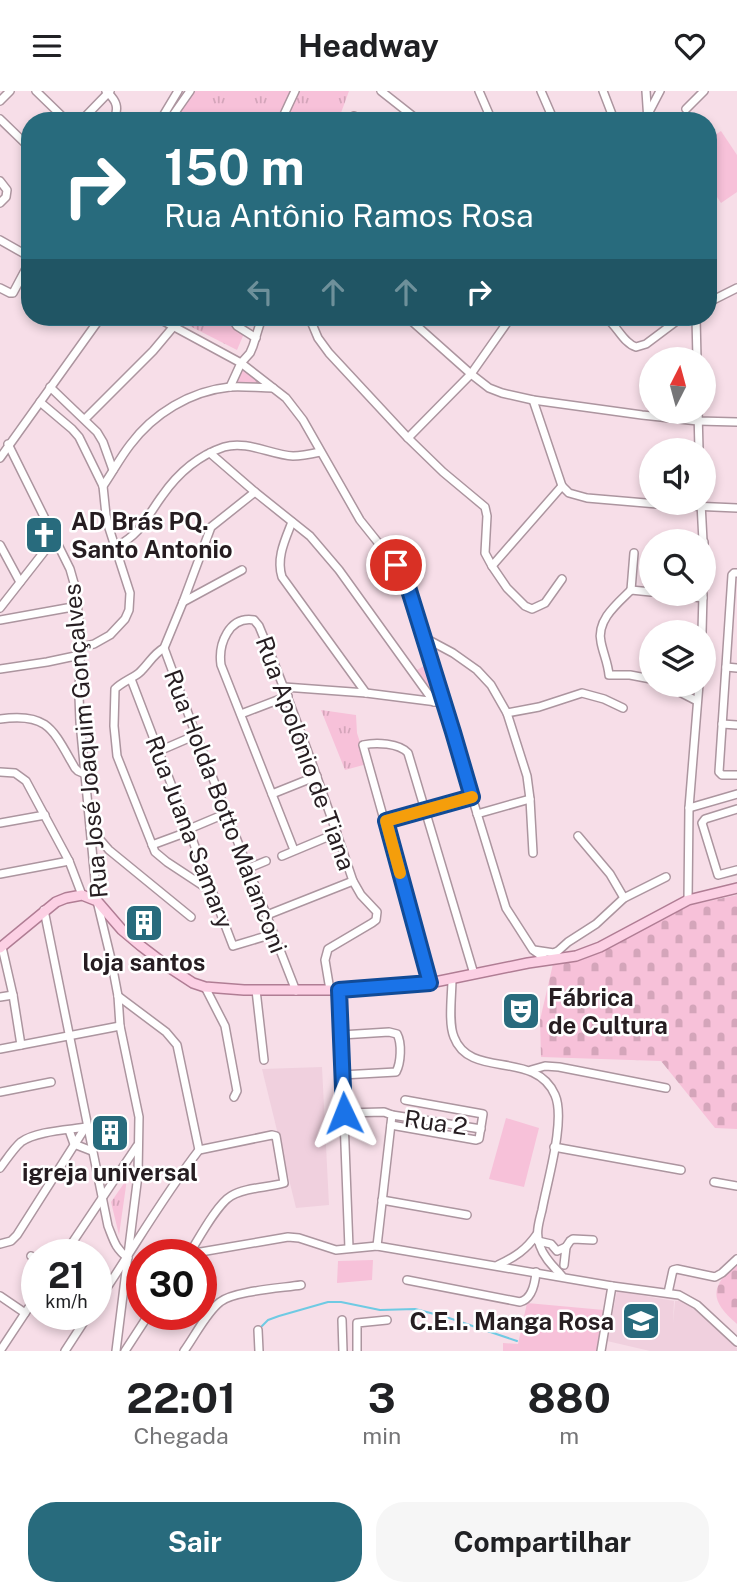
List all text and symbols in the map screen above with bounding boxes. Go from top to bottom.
icon: menu [28,27,66,65]
text: Headway [298,27,439,64]
icon: heart [671,27,709,65]
text: 150 m [164,138,305,196]
icon: right [49,140,140,231]
text: Rua Antônio Ramos Rosa [164,197,534,234]
icon: left [241,273,279,311]
icon: ahead [314,273,352,311]
icon: ahead [387,273,425,311]
icon: right [460,273,498,311]
north arrow [639,347,716,423]
map controls [639,347,716,697]
button: sound [639,438,716,515]
place label: AD Brás PQ. Santo Antonio [71,507,233,563]
church icon: AD Brás PQ. Santo Antonio [23,514,65,556]
button: search [639,529,716,606]
pin [366,535,426,595]
icon: arrive [377,546,415,584]
street label: Rua José Joaquim Gonçalves [57,582,113,900]
button: layers [639,620,716,697]
street label: Rua Apolônio de Tiana [251,632,361,874]
street label: Rua Holda Botto Malanconi [159,665,293,957]
street label: Rua Juana Samary [140,732,240,933]
building icon: loja santos [123,902,165,944]
place label: loja santos [82,948,206,976]
place label: Fábrica de Cultura [548,983,668,1039]
theatre icon: Fábrica de Cultura [500,990,542,1032]
position arrow [307,1076,381,1150]
street label: Rua 2 [403,1104,469,1140]
building icon: igreja universal [89,1112,131,1154]
place label: igreja universal [22,1158,198,1186]
speed limit sign: 30 [126,1239,217,1330]
text: 21 [48,1255,85,1296]
text: km/h [45,1291,88,1312]
school or university icon: C.E.I. Manga Rosa [620,1300,662,1342]
place label: C.E.I. Manga Rosa [410,1307,614,1335]
text: 22:01 [126,1373,236,1422]
text: 3 [368,1373,396,1422]
text: 880 [528,1373,611,1422]
text: Chegada [134,1422,229,1449]
text: min [362,1422,401,1449]
text: m [559,1422,579,1449]
button: Sair [28,1502,362,1582]
button: Compartilhar [376,1502,709,1582]

